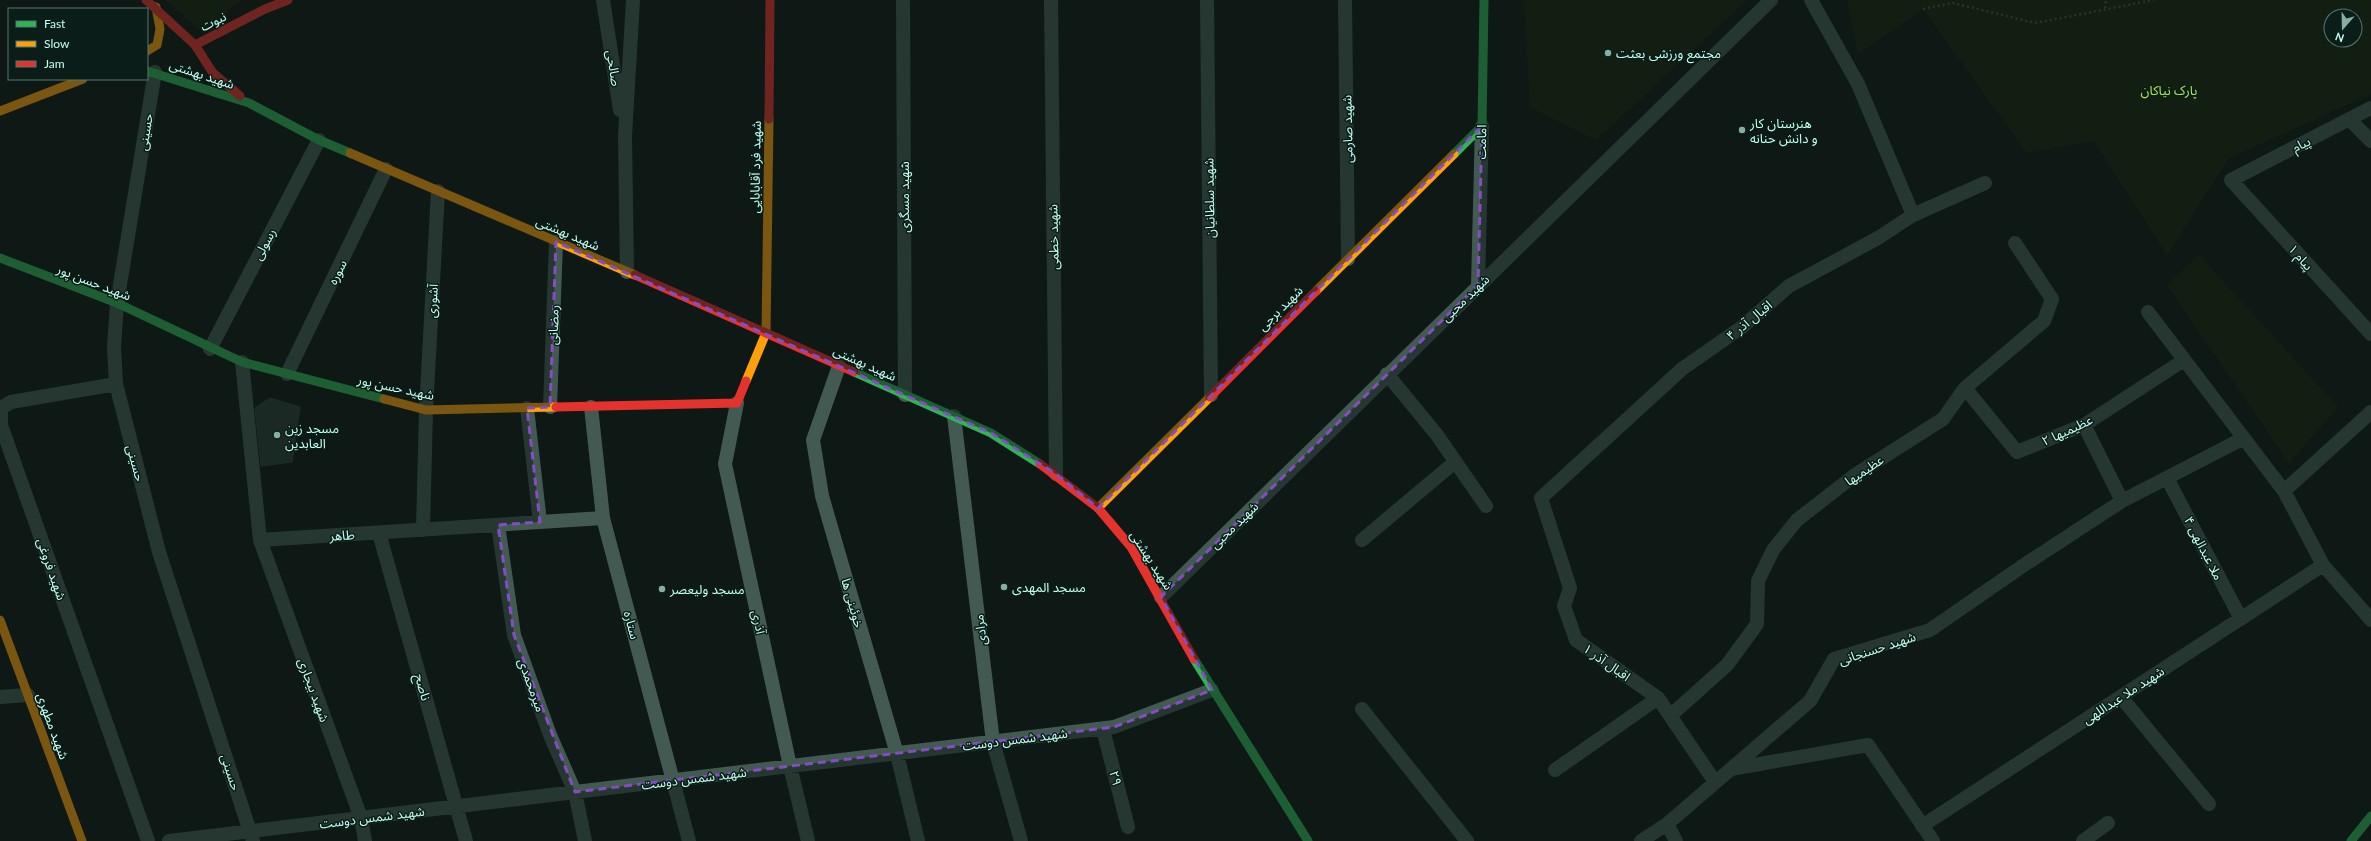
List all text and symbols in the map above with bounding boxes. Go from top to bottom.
legend [8,8,148,80]
street label: نبوت [197,8,229,34]
north arrow [2323,8,2363,48]
text: Fast [44,16,66,31]
text: N [2333,30,2346,45]
text: Slow [44,36,70,51]
place label: مجتمع ورزشی بعثت [1616,45,1721,64]
marker: مجتمع ورزشی بعثت [1603,48,1613,58]
street label: صالحی [602,49,625,88]
text: Jam [44,56,65,71]
street label: شهید بهشتی [167,56,237,93]
park label: پارک نیاکان [2141,82,2198,100]
street label: شهید صارمی [1338,95,1357,163]
street label: حسینی [134,112,157,152]
place label: هنرستان کار و دانش حنانه [1749,115,1818,147]
street label: شهید فرد آقابابایی [746,121,765,213]
street label: امامت [1473,124,1489,160]
marker: هنرستان کار و دانش حنانه [1737,125,1747,135]
street label: پیام [2289,133,2314,157]
street label: شهید سلطانیان [1200,158,1219,238]
street label: شهید مسگری [896,161,913,233]
street label: شهید خطمی [1044,204,1063,270]
street label: شهید بهشتی [533,212,602,254]
street label: رسولی [249,225,280,263]
street label: پیام ۱ [2284,241,2317,275]
street label: سوره [324,257,350,287]
street label: شهید حسن پور [53,260,133,305]
street label: شهید محبی [1437,271,1493,326]
street label: آشوری [423,282,442,318]
street label: شهید برجی [1254,282,1307,335]
street label: اقبال آذر ۴ [1723,297,1776,344]
street label: رمضانی [544,305,563,345]
street label: شهید بهشتی [831,342,899,385]
street label: شهید حسن پور [355,371,436,405]
street label: عظیمیها ۲ [2039,411,2096,450]
place label: مسجد زین العابدین [285,420,339,452]
marker: مسجد زین العابدین [272,430,282,440]
street label: حسینی [122,443,149,484]
street label: عظیمیها [1842,451,1887,490]
street label: شهید محبی [1206,498,1262,553]
street label: ملا عبدالهی ۴ [2180,514,2227,583]
street label: طاهر [328,526,355,544]
street label: شهید بهشتی [1126,527,1177,593]
street label: شهید فروغی [33,536,70,603]
street label: خوئینی ها [837,576,868,630]
place label: مسجد المهدی [1012,579,1086,596]
place label: مسجد ولیعصر [669,581,745,597]
marker: مسجد المهدی [999,582,1009,592]
marker: مسجد ولیعصر [657,584,667,594]
street label: ستاره [621,609,643,641]
street label: آذری [748,609,770,637]
street label: مرادی [970,613,991,646]
street label: شهید حسنجانی [1836,628,1918,669]
street label: اقبال آذر ۱ [1580,640,1634,685]
street label: شهید بیجاری [294,656,333,725]
street label: میرمحمدی [514,656,549,714]
street label: شهید ملا عبداللهی [2079,663,2167,728]
street label: ناصح [409,672,434,703]
street label: شهید مطهری [33,691,72,762]
street label: شهید شمس دوست [962,725,1069,754]
street label: حسینی [217,752,245,793]
street label: شهید شمس دوست [641,764,748,793]
street label: ۲۹ [1106,769,1126,787]
street label: شهید شمس دوست [319,803,426,832]

